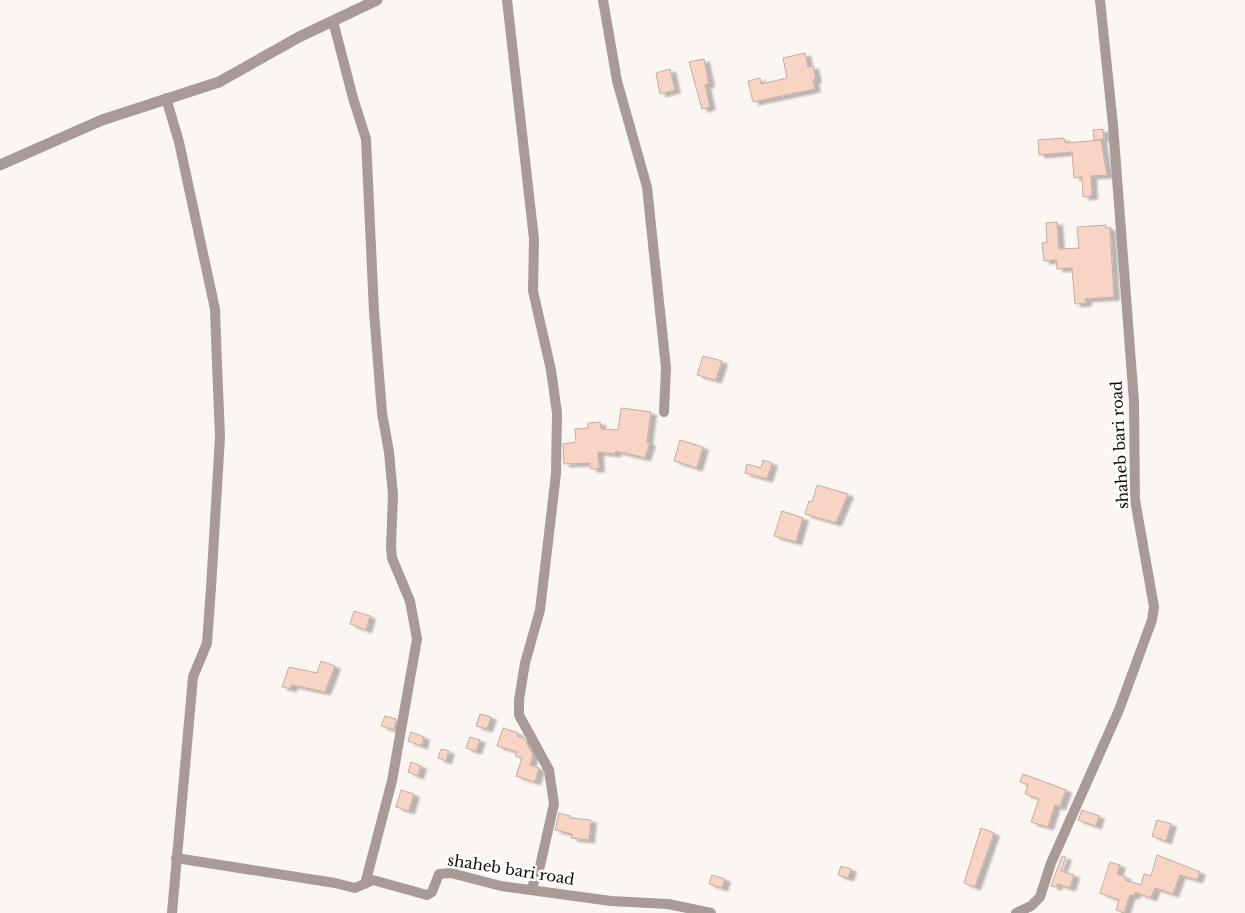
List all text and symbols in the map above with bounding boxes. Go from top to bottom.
street label: shaheb bari road [1107,380,1132,510]
street label: shaheb bari road [446,850,576,889]

